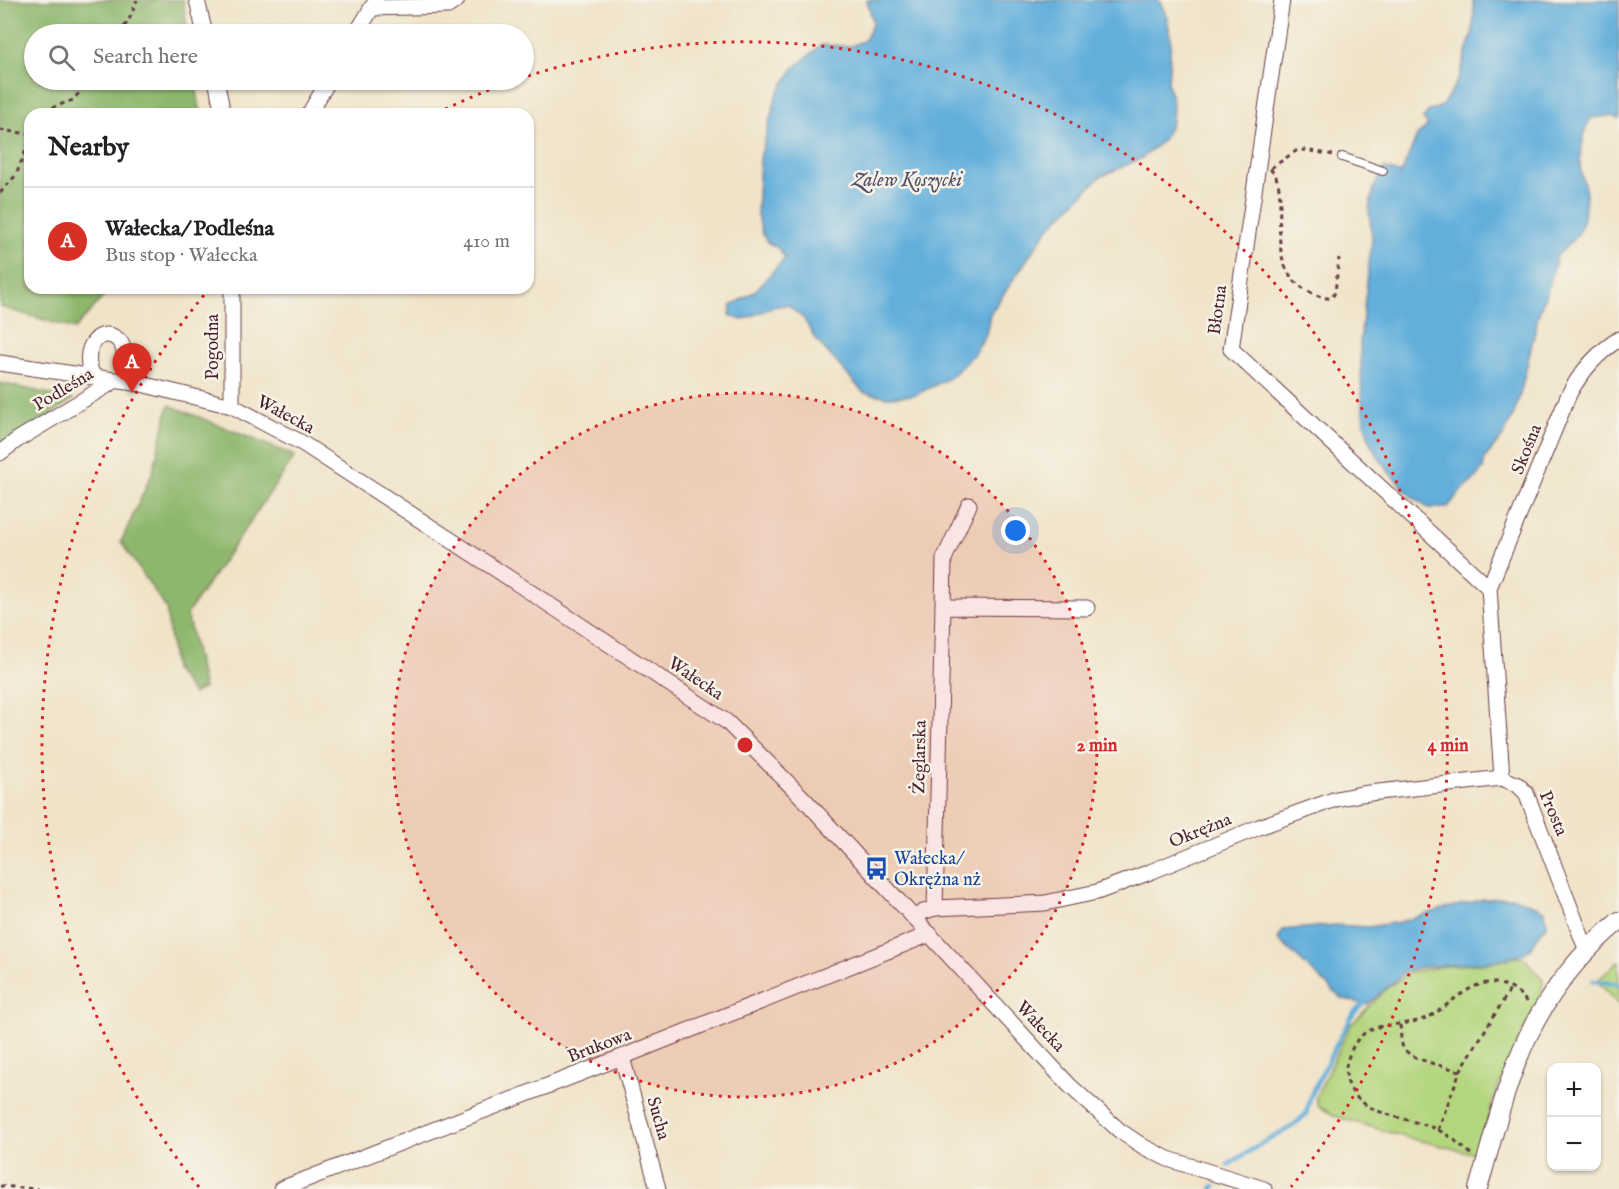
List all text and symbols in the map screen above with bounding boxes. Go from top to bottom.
search box [24,24,534,90]
icon: search [45,41,78,74]
text: Search here [93,43,198,71]
text: Nearby [48,131,129,164]
water label: Zalew Koszycki [850,168,963,194]
text: Wałecka/ Podleśna [105,215,274,243]
text: A [61,229,74,254]
text: 410 m [463,229,510,254]
text: Bus stop · Wałecka [105,243,258,268]
street label: Błotna [1204,284,1233,337]
street label: Pogodna [202,314,225,380]
pin: A [112,344,152,393]
street label: Podleśna [29,363,98,417]
street label: Wałecka [252,391,318,440]
street label: Skośna [1507,421,1548,478]
your location [1001,516,1030,545]
street label: Wałecka [663,652,727,706]
street label: Żeglarska [907,720,933,794]
centre of rings [735,735,755,755]
text: 2 min [1077,735,1118,758]
text: 4 min [1427,735,1469,758]
street label: Prosta [1533,787,1572,840]
street label: Okrężna [1166,808,1235,854]
place label: Wałecka/ Okrężna nż [894,848,981,892]
bus stop icon: Wałecka/ Okrężna nż [863,855,889,881]
street label: Wałecka [1010,996,1070,1058]
street label: Brukowa [564,1024,635,1069]
map controls [1547,1063,1601,1171]
button: + [1547,1063,1601,1117]
street label: Sucha [640,1094,675,1143]
button: − [1547,1117,1601,1171]

